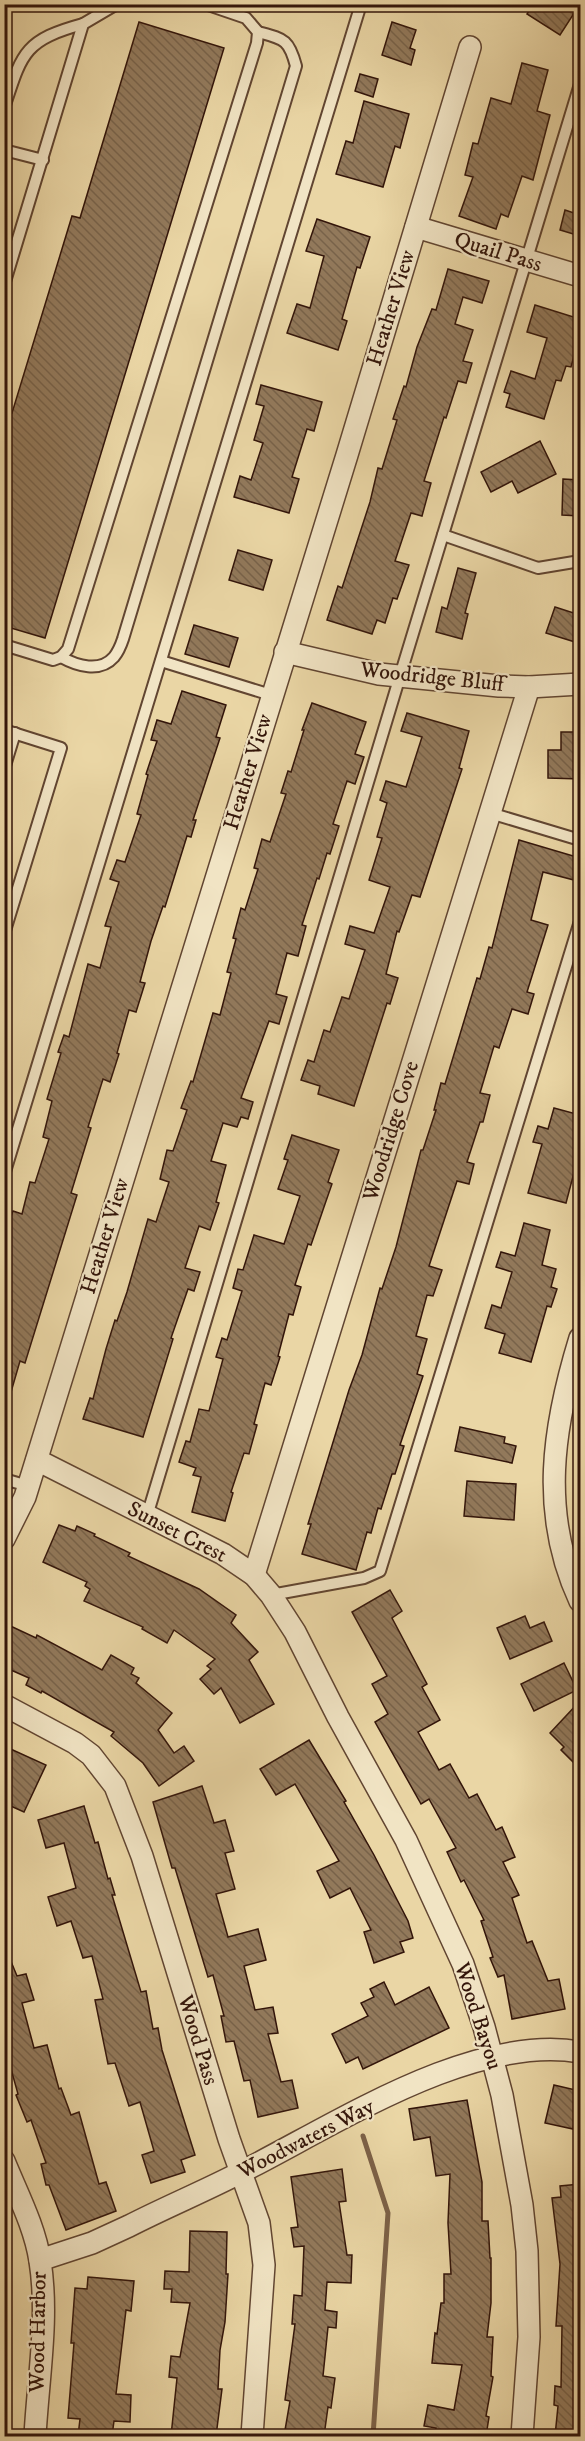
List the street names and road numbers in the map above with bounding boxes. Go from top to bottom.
street label: Quail Pass [451,226,545,278]
street label: Heather View [361,247,421,369]
street label: Woodridge Bluff [358,656,509,698]
street label: Heather View [218,711,278,833]
street label: Woodridge Cove [357,1058,425,1205]
street label: Heather View [75,1175,135,1297]
street label: Sunset Crest [123,1495,231,1569]
street label: Wood Bayou [448,1958,508,2073]
street label: Wood Pass [171,1991,225,2088]
street label: Woodwaters Way [232,2093,379,2185]
street label: Wood Harbor [23,2270,53,2394]

